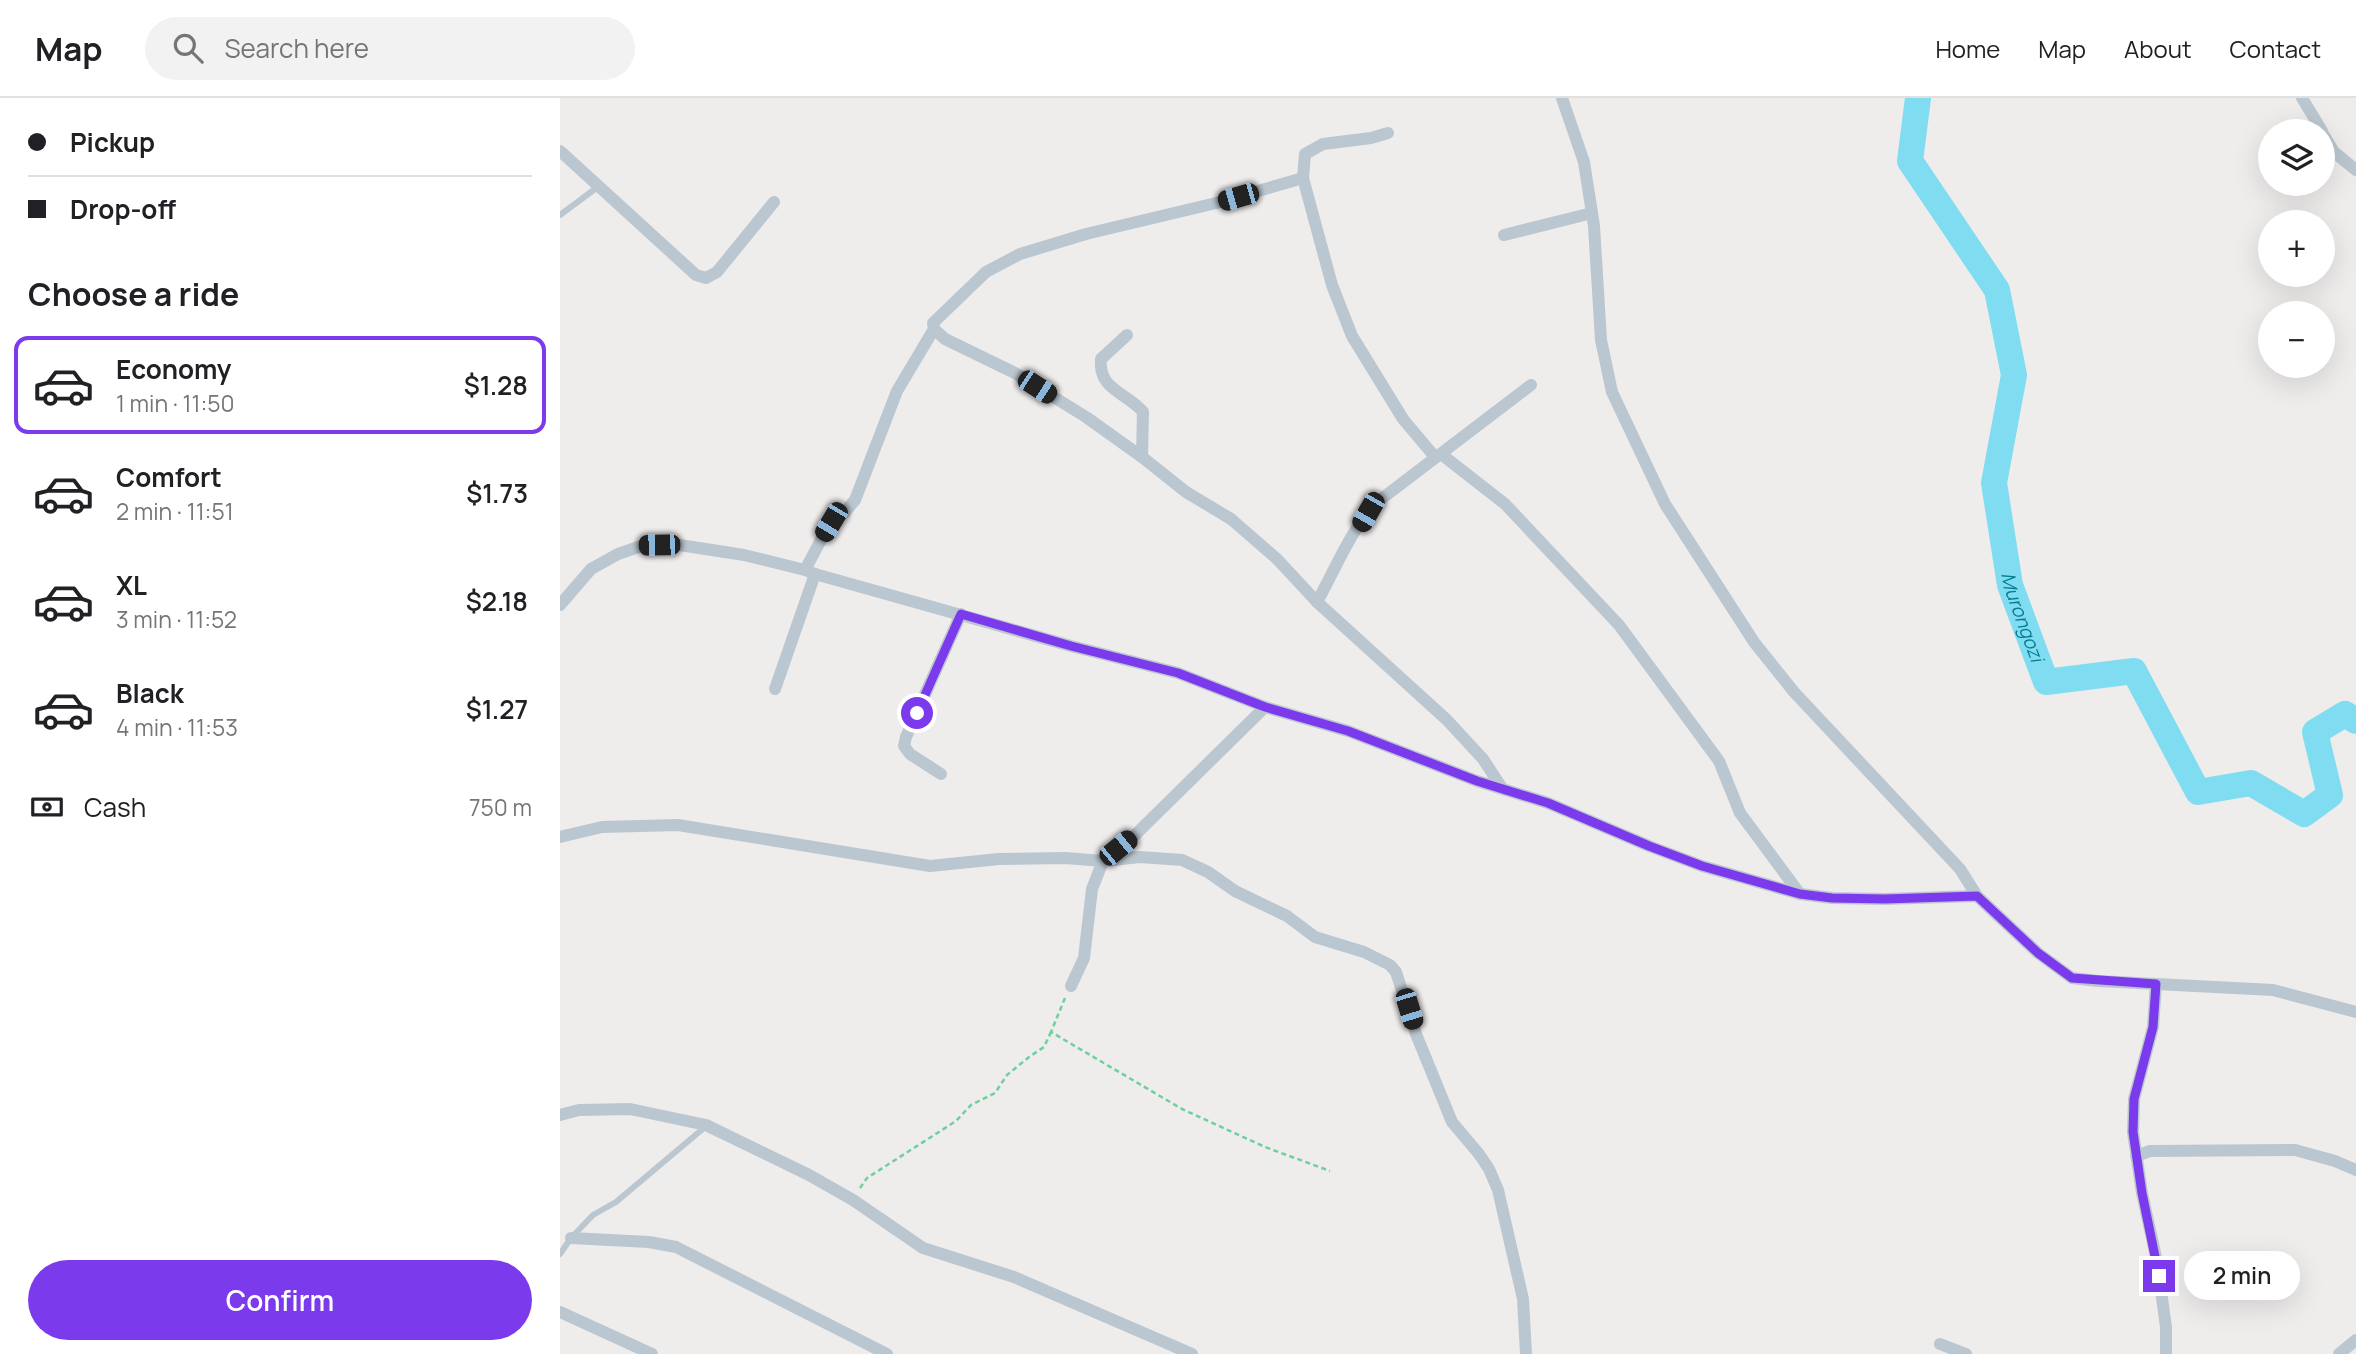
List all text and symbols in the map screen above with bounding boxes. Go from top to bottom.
search box [145,17,635,80]
text: Map [35,26,103,71]
icon: search [169,29,207,67]
text: Search here [225,30,369,66]
text: Home [1935,32,2000,65]
text: Map [2038,32,2086,65]
text: About [2124,32,2192,65]
text: Contact [2230,32,2321,65]
map controls [2258,119,2335,378]
button: layers [2258,119,2335,196]
text: Pickup [70,124,155,160]
car [1215,181,1262,213]
text: Drop-off [70,191,176,227]
button: + [2258,210,2335,287]
text: Choose a ride [28,272,239,316]
button: − [2258,301,2335,378]
text: Economy [116,351,231,387]
icon: car [32,354,95,417]
text: $1.28 [464,367,528,403]
car [1014,367,1061,407]
text: 1 min · 11:50 [116,387,235,419]
text: Comfort [116,459,222,495]
icon: car [32,462,95,525]
text: $1.73 [466,475,528,511]
car [1349,489,1388,535]
text: 2 min · 11:51 [116,495,234,527]
car [812,499,851,545]
car [638,534,681,556]
text: XL [116,567,147,603]
icon: car [32,570,95,633]
water label: Murongozi [1995,571,2051,668]
text: $2.18 [466,583,528,619]
text: 3 min · 11:52 [116,603,237,635]
text: Black [116,675,184,711]
icon: car [32,678,95,741]
text: $1.27 [466,691,528,727]
route start [901,697,933,729]
text: 4 min · 11:53 [116,711,238,743]
icon: cash [28,788,66,826]
text: Cash [84,789,146,825]
text: 750 m [469,791,532,823]
car [1096,827,1141,869]
car [1393,986,1426,1032]
callout: 2 min [2184,1252,2299,1300]
text: 2 min [2213,1259,2271,1291]
button: Confirm [28,1260,532,1340]
route end [2143,1260,2175,1292]

